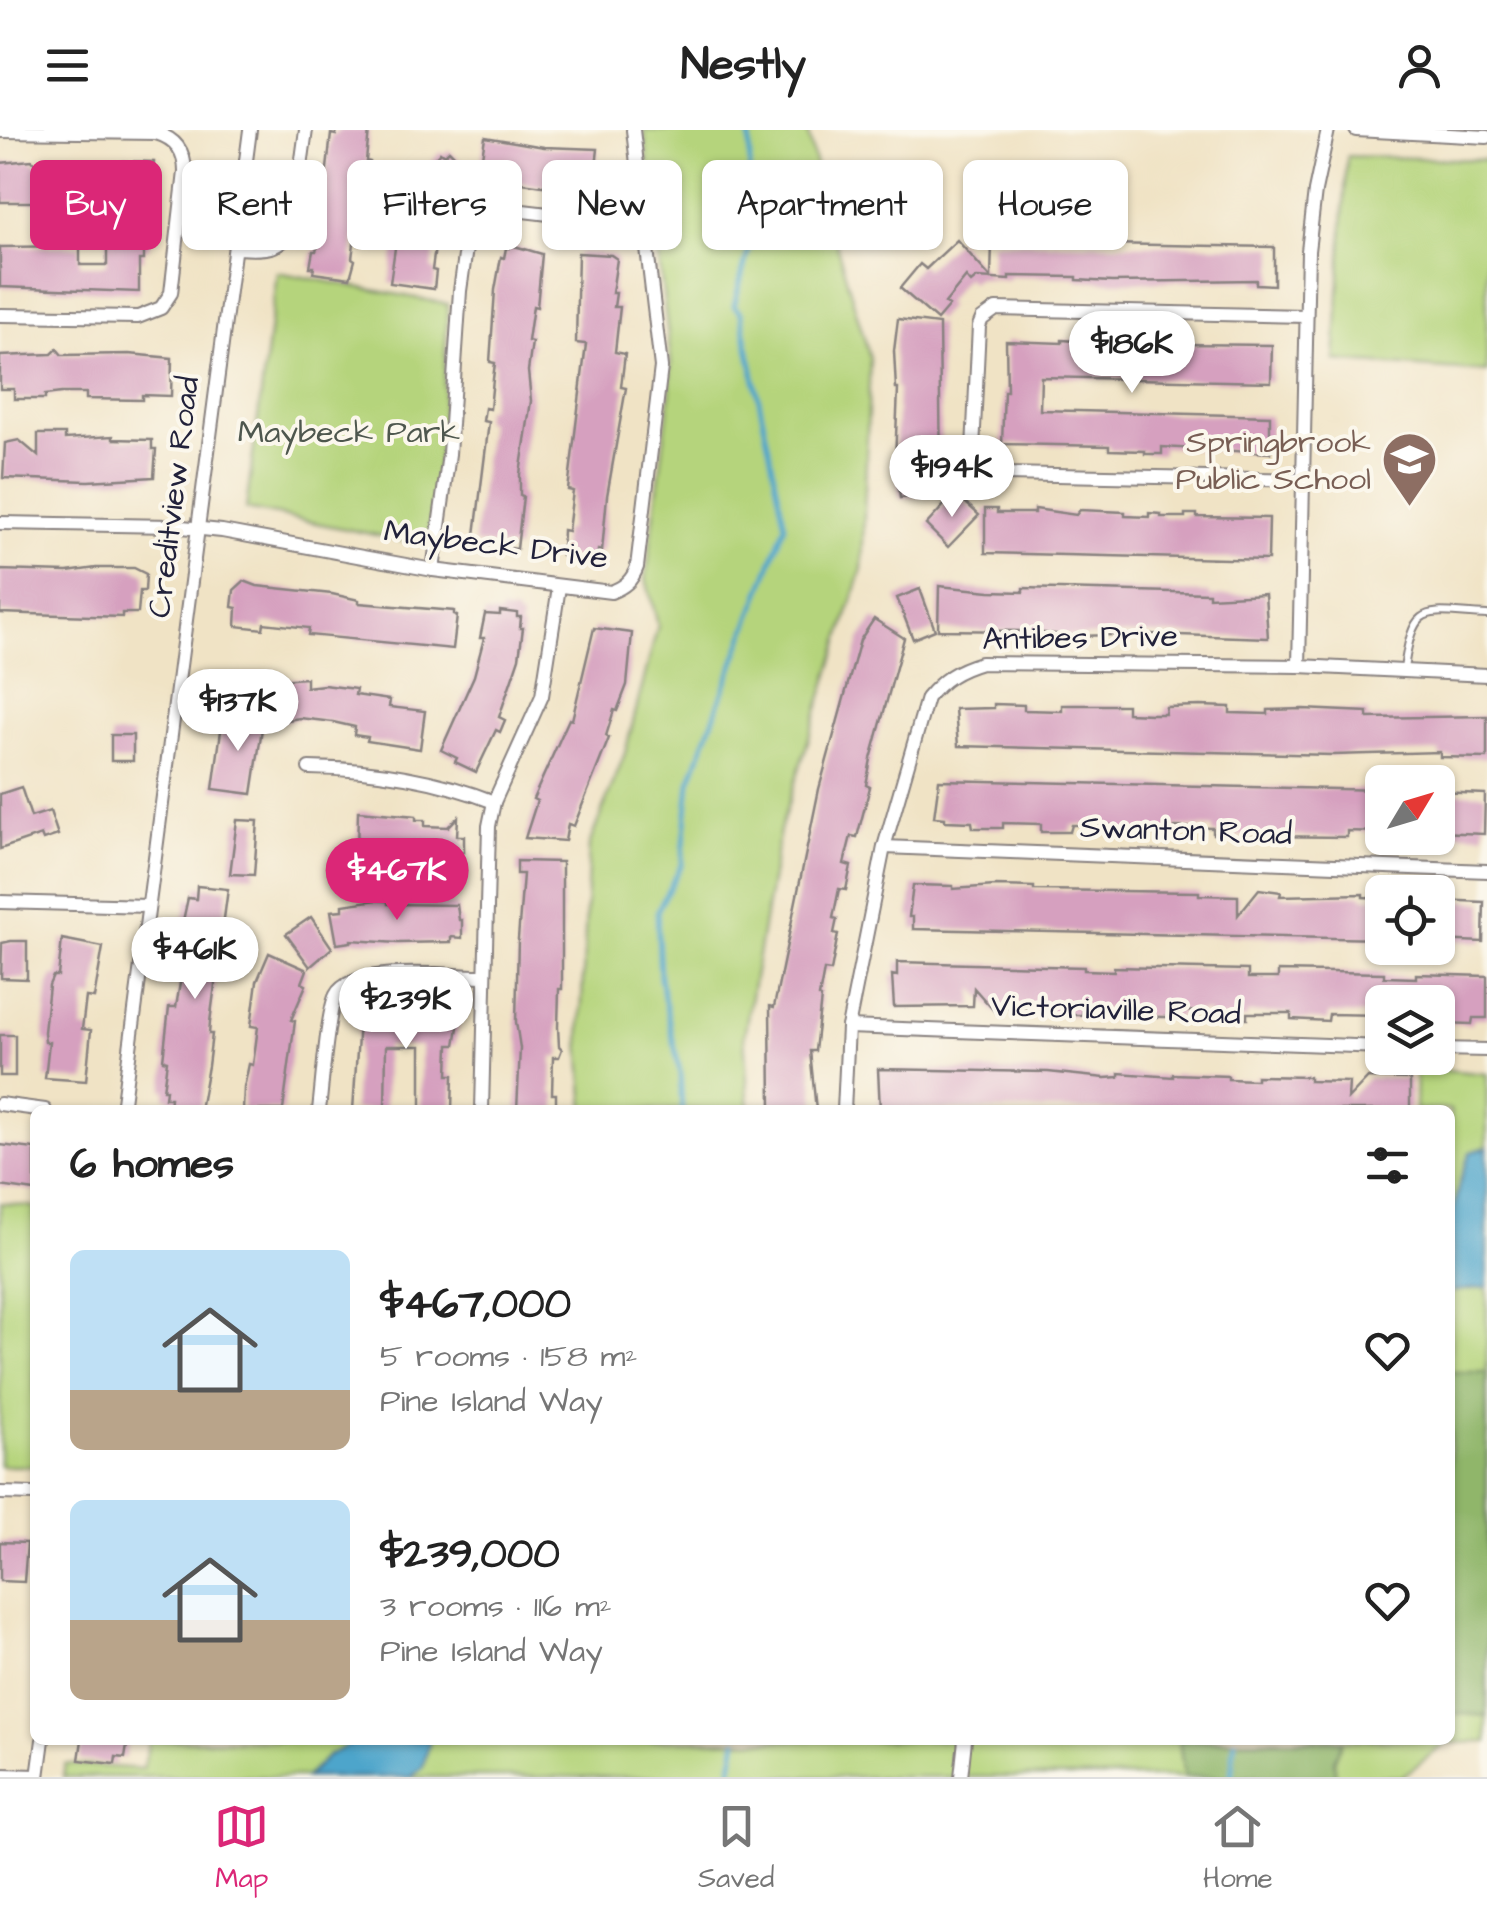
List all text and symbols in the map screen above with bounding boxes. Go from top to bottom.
text: Nestly [681,34,806,96]
icon: menu [40,38,95,93]
icon: person [1392,38,1447,93]
chip: Buy [30,160,162,250]
chip: Rent [182,160,327,250]
chip: Filters [347,160,522,250]
chip: New [542,160,682,250]
chip: Apartment [702,160,943,250]
chip: House [963,160,1128,250]
pin: $186K [1062,311,1202,396]
text: $186K [1091,321,1173,366]
street label: Creditview Road [137,374,211,620]
park label: Maybeck Park [238,410,461,455]
place label: Springbrook Public School [1176,420,1371,502]
school or university icon: Springbrook Public School [1380,430,1440,509]
pin: $194K [882,435,1022,520]
text: $194K [911,445,993,490]
street label: Maybeck Drive [381,509,611,581]
street label: Antibes Drive [982,614,1178,662]
pin: $137K [168,669,308,754]
text: $137K [199,679,277,724]
north arrow [1365,765,1455,855]
map controls [1365,765,1455,1075]
street label: Swanton Road [1079,805,1293,857]
pin: $467K [327,838,467,923]
text: $467K [348,848,446,893]
button: locate [1365,875,1455,965]
pin: $461K [125,917,265,1002]
text: $461K [153,927,237,972]
pin: $239K [336,967,476,1052]
text: $239K [361,977,451,1022]
street label: Victoriaville Road [990,983,1242,1037]
button: layers [1365,985,1455,1075]
text: 6 homes [70,1136,234,1194]
icon: filters [1360,1138,1415,1193]
text: $467,000 [380,1276,571,1334]
icon: home [150,1290,270,1410]
icon: heart [1360,1323,1415,1378]
text: 5 rooms · 158 m² [380,1334,637,1379]
text: Pine Island Way [380,1379,603,1424]
text: $239,000 [380,1526,560,1584]
icon: home [150,1540,270,1660]
icon: heart [1360,1573,1415,1628]
text: 3 rooms · 116 m² [380,1584,612,1629]
text: Pine Island Way [380,1629,603,1674]
tab: Map [214,1799,269,1898]
tab: Saved [698,1799,774,1898]
tab: Home [1203,1799,1273,1898]

